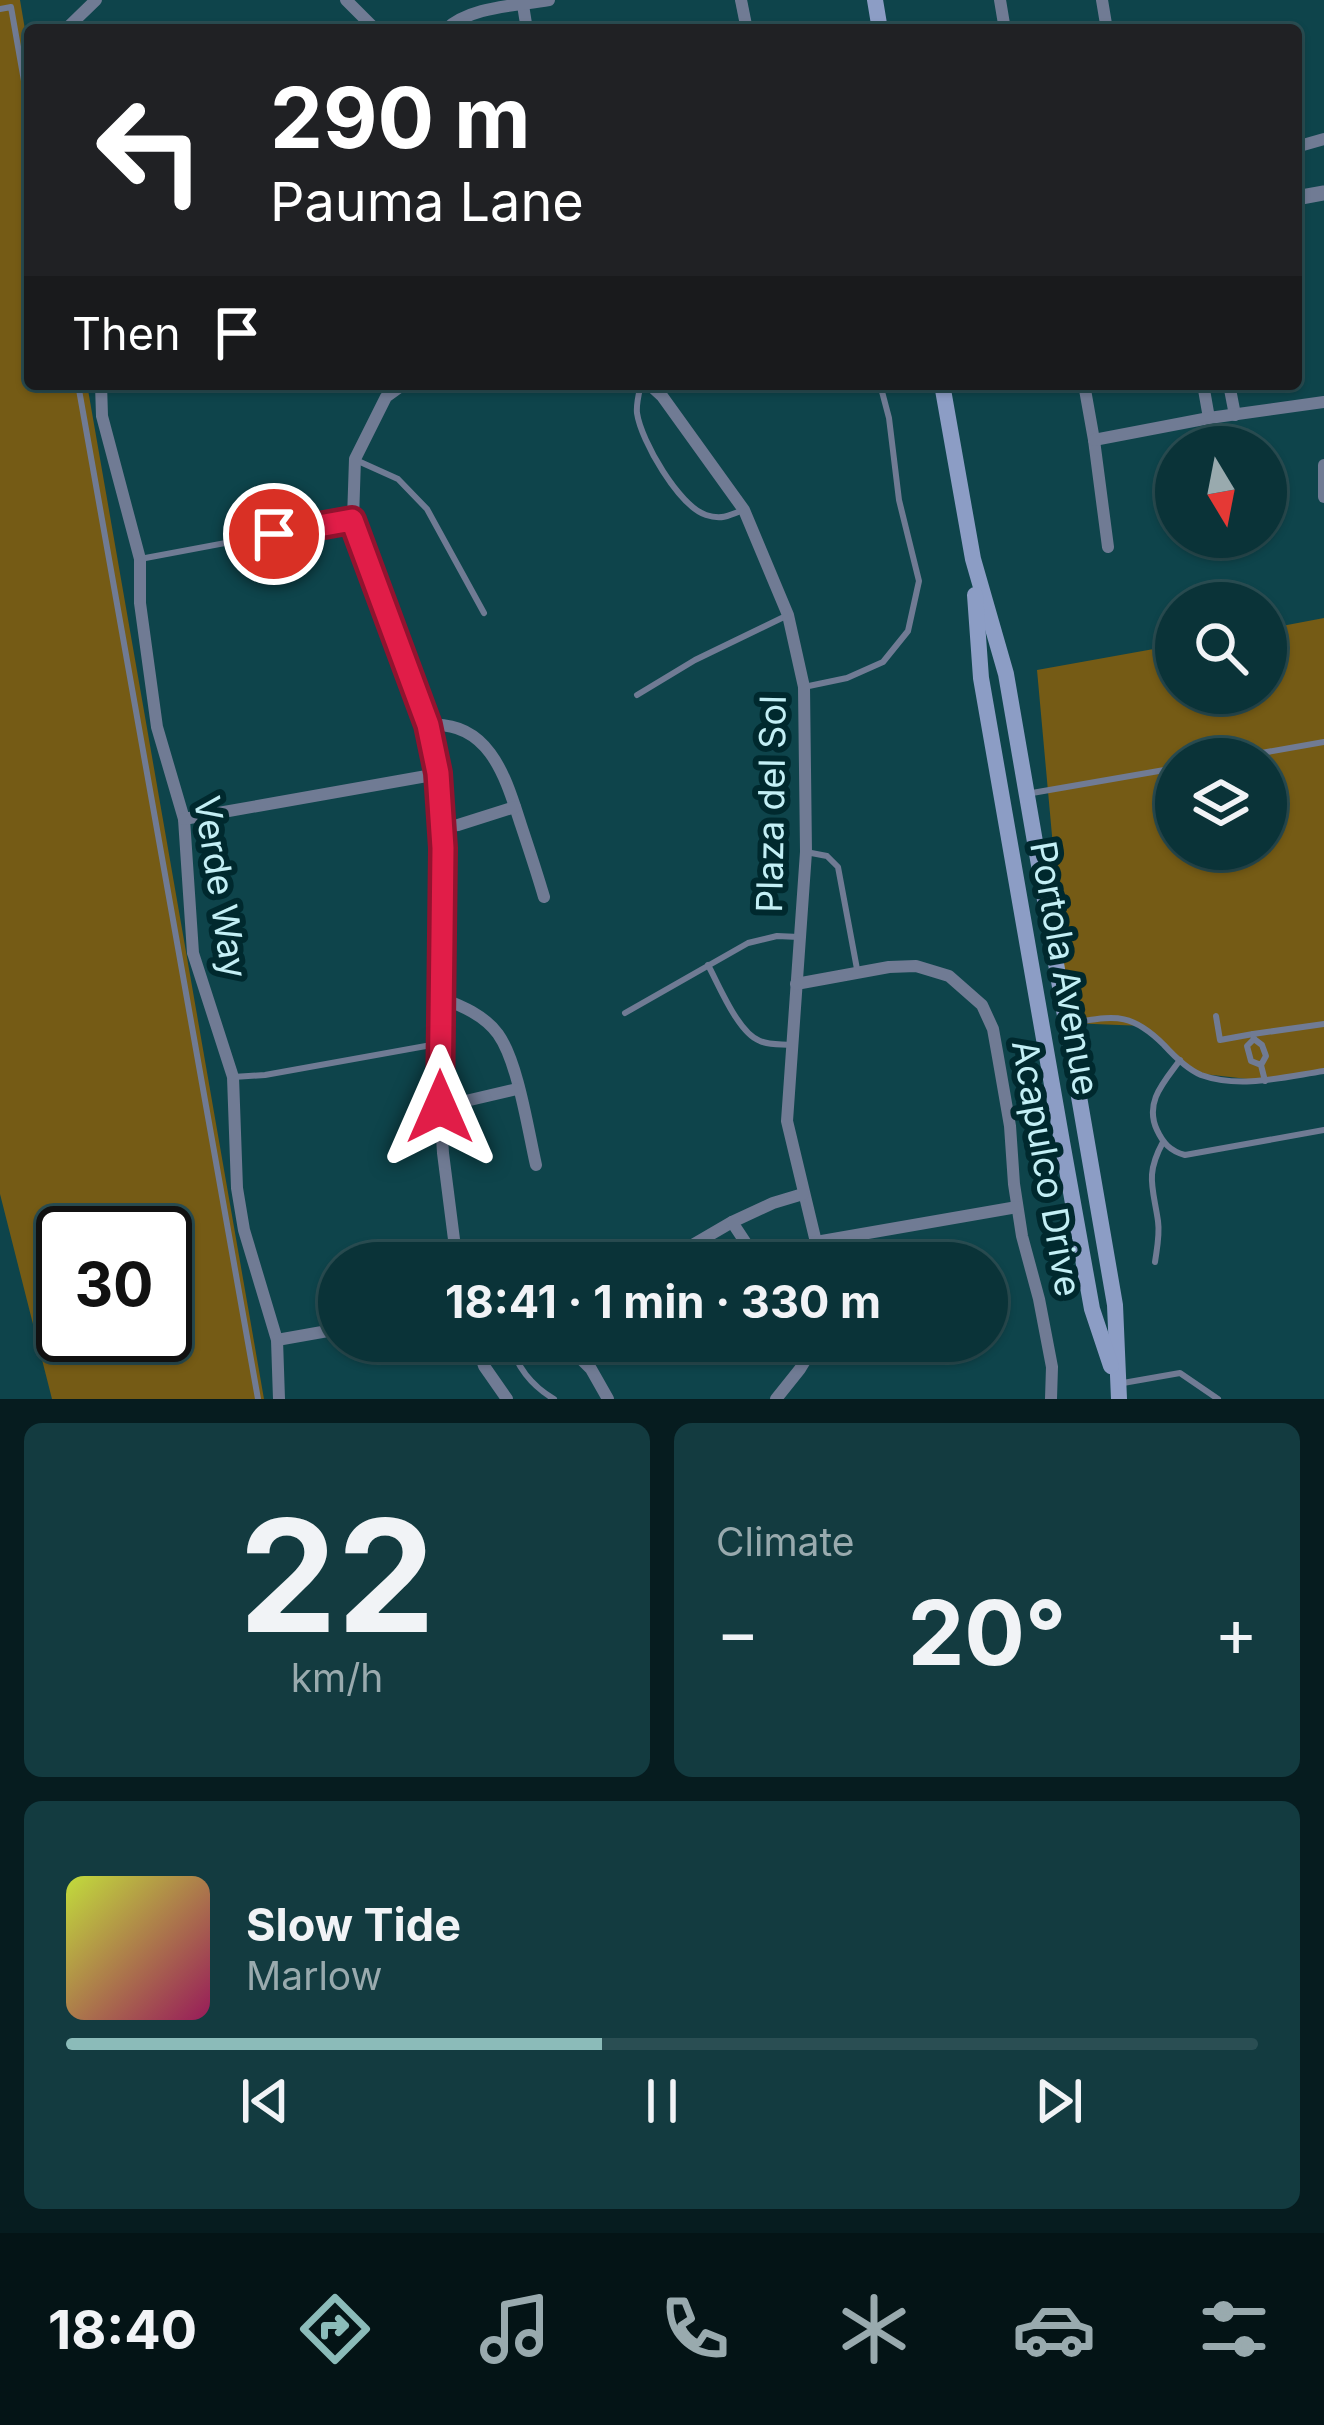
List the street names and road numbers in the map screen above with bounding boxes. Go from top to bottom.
street label: Plaza del Sol [747,695,795,913]
street label: Verde Way [185,793,257,981]
street label: Portola Avenue [1021,838,1109,1098]
street label: Acapulco Drive [1003,1036,1091,1300]

